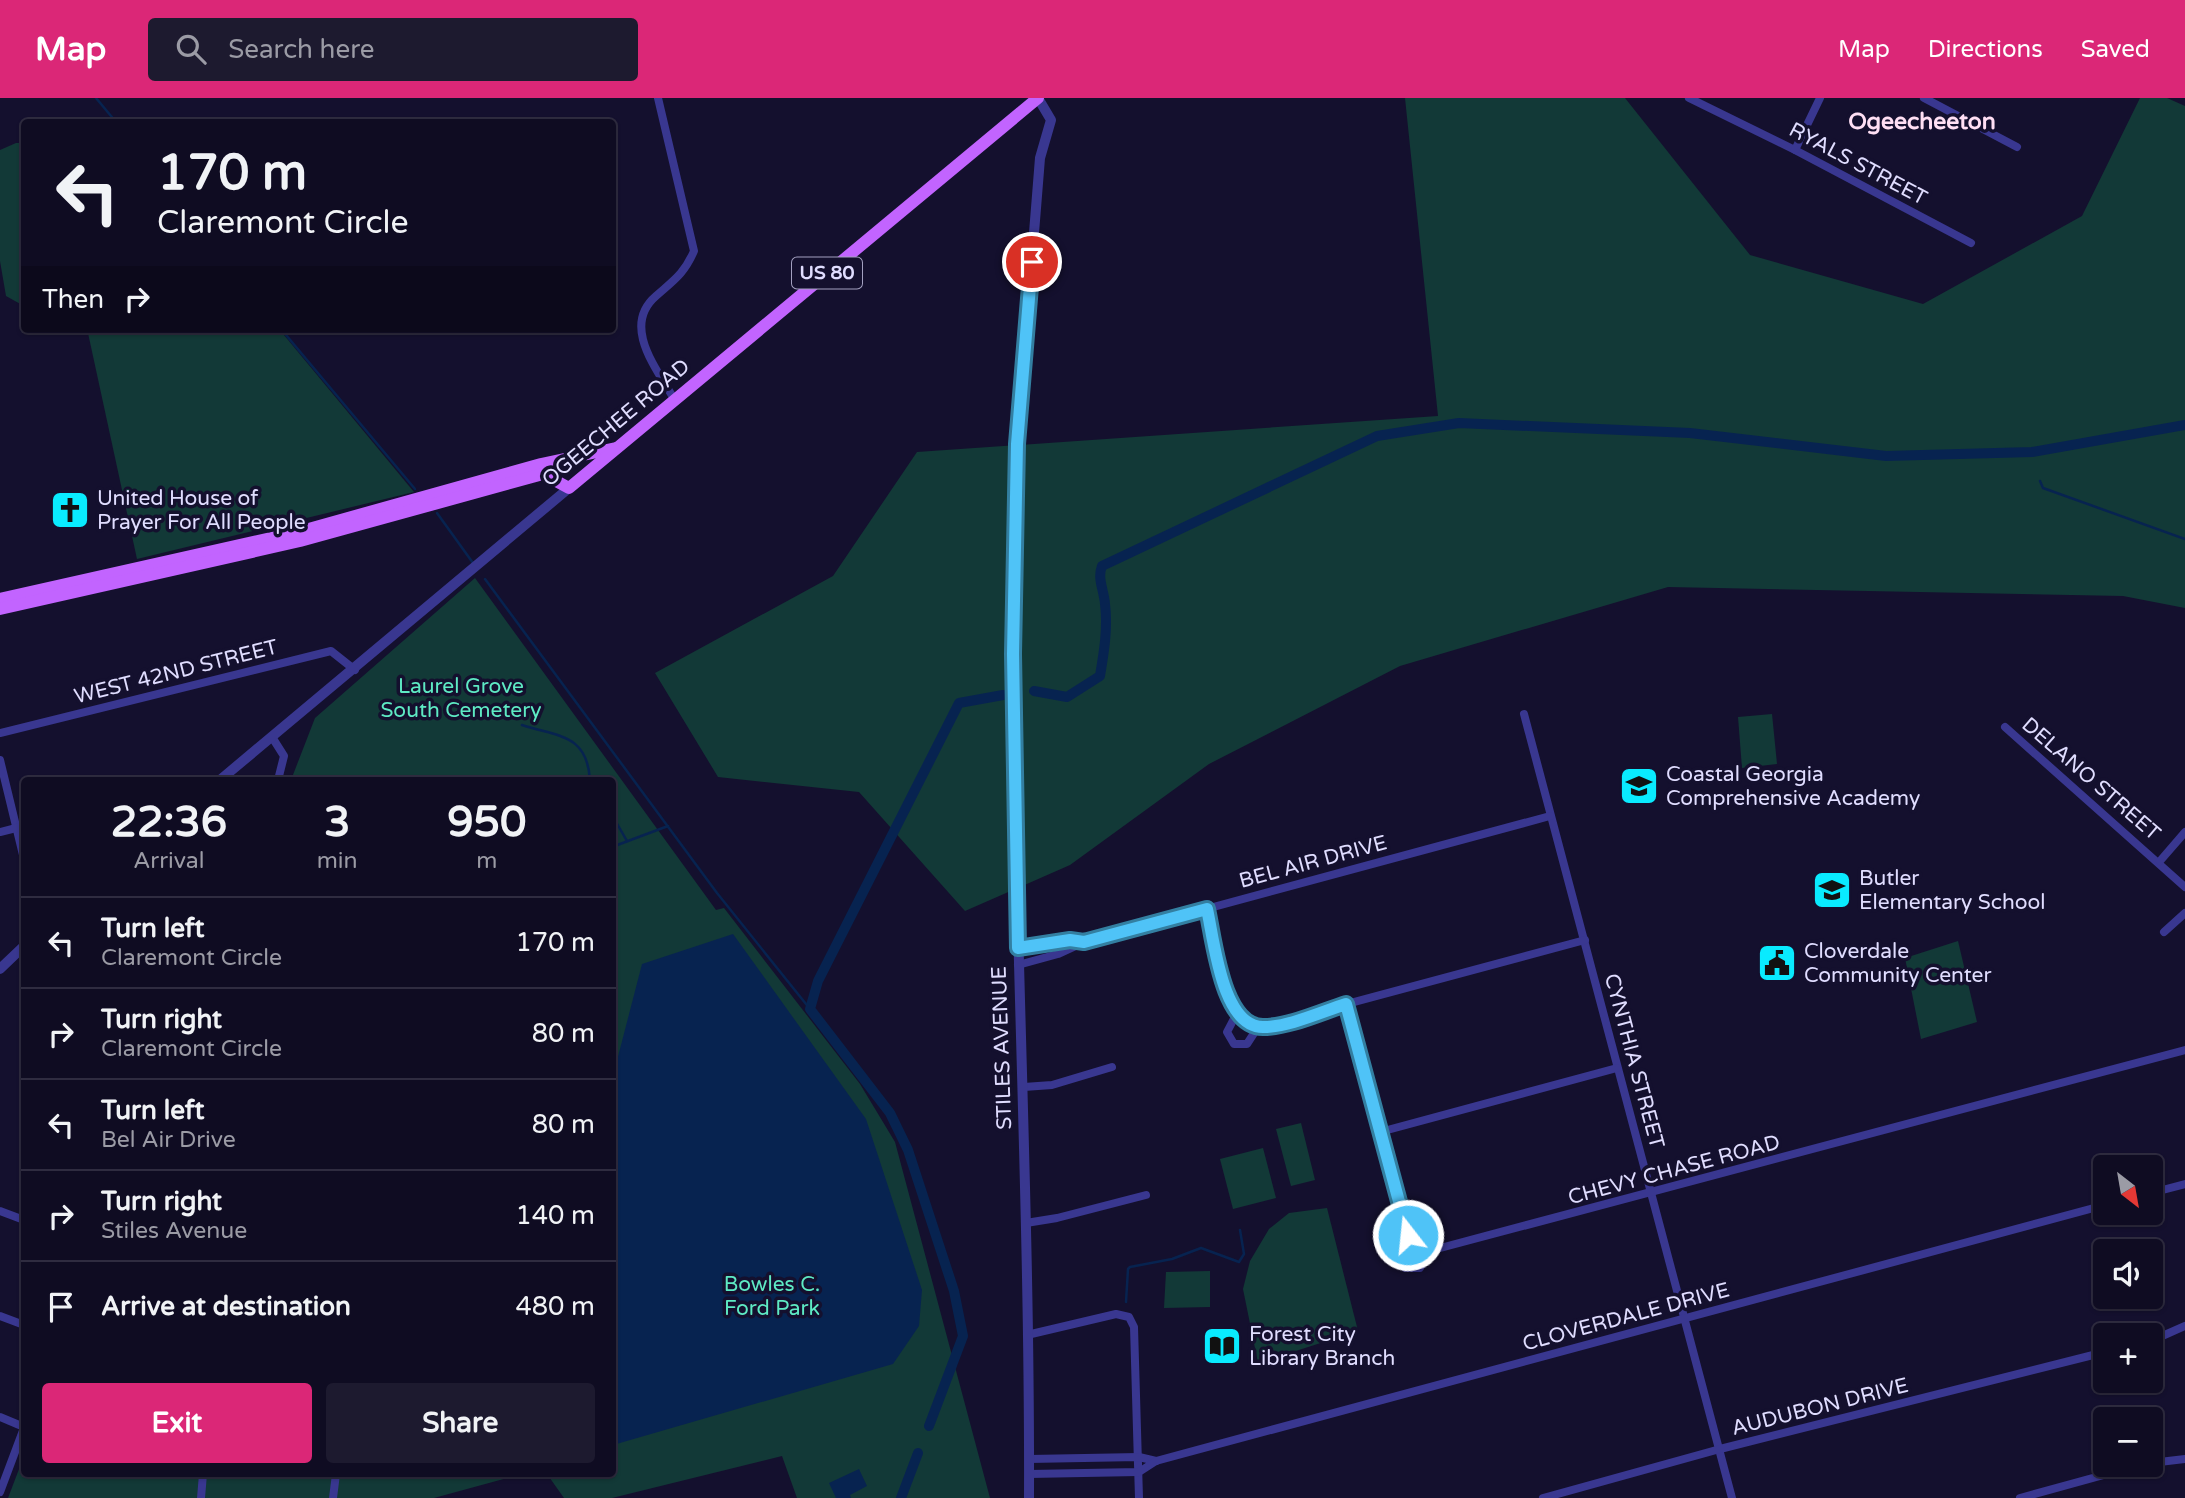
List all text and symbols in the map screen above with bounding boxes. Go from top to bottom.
search box [148,18,638,81]
text: Map [35,30,106,69]
icon: search [172,30,210,68]
text: Search here [228,34,374,65]
text: Map [1838,35,1890,64]
text: Directions [1928,35,2043,64]
text: Saved [2081,35,2150,64]
district label: Ogeecheeton [1848,108,1996,136]
street label: RYALS STREET [1785,117,1931,211]
text: 170 m [157,144,307,203]
icon: left [42,147,133,238]
text: Claremont Circle [157,204,409,242]
pin [1002,232,1062,292]
icon: arrive [1013,243,1051,281]
road number: US 80 [792,258,862,288]
icon: right [118,280,156,318]
text: Then [42,284,104,315]
street label: OGEECHEE ROAD [537,354,695,492]
place label: United House of Prayer For All People [97,486,306,535]
church icon: United House of Prayer For All People [49,489,91,531]
street label: WEST 42ND STREET [72,635,281,709]
park label: Laurel Grove South Cemetery [380,674,542,723]
street label: DELANO STREET [2017,712,2166,846]
place label: Coastal Georgia Comprehensive Academy [1666,762,1920,811]
school or university icon: Coastal Georgia Comprehensive Academy [1618,765,1660,807]
text: 22:36 [111,797,227,848]
text: 3 [324,797,350,848]
text: 950 [447,797,526,848]
street label: BEL AIR DRIVE [1236,830,1390,894]
text: Arrival [133,847,204,875]
text: min [317,847,358,875]
text: m [476,847,497,875]
place label: Butler Elementary School [1859,866,2046,915]
school or university icon: Butler Elementary School [1811,869,1853,911]
text: Turn left [101,913,204,944]
icon: left [42,924,80,962]
text: 170 m [515,927,595,958]
place label: Cloverdale Community Center [1804,939,1991,988]
public building icon: Cloverdale Community Center [1756,942,1798,984]
text: Claremont Circle [101,944,282,972]
street label: STILES AVENUE [987,966,1017,1130]
street label: CYNTHIA STREET [1599,971,1669,1151]
text: Turn right [101,1004,222,1035]
icon: right [42,1015,80,1053]
text: 80 m [532,1018,595,1049]
text: Claremont Circle [101,1035,282,1063]
text: Turn left [101,1095,204,1126]
icon: left [42,1106,80,1144]
text: 80 m [532,1109,595,1140]
text: Bel Air Drive [101,1126,236,1154]
street label: CHEVY CHASE ROAD [1565,1130,1783,1210]
north arrow [2093,1155,2163,1225]
map controls [2093,1155,2163,1477]
text: Turn right [101,1186,222,1217]
icon: right [42,1197,80,1235]
position arrow [1371,1198,1445,1272]
text: 140 m [515,1200,595,1231]
text: Stiles Avenue [101,1217,247,1245]
button: sound [2093,1239,2163,1309]
park label: Bowles C. Ford Park [724,1272,820,1321]
street label: CLOVERDALE DRIVE [1520,1277,1732,1357]
icon: arrive [42,1288,80,1326]
text: Arrive at destination [101,1291,351,1322]
text: 480 m [515,1291,595,1322]
place label: Forest City Library Branch [1249,1322,1395,1371]
button: + [2093,1323,2163,1393]
library icon: Forest City Library Branch [1201,1325,1243,1367]
street label: AUDUBON DRIVE [1729,1373,1911,1441]
button: Exit [42,1383,312,1463]
button: Share [326,1383,595,1463]
button: − [2093,1407,2163,1477]

